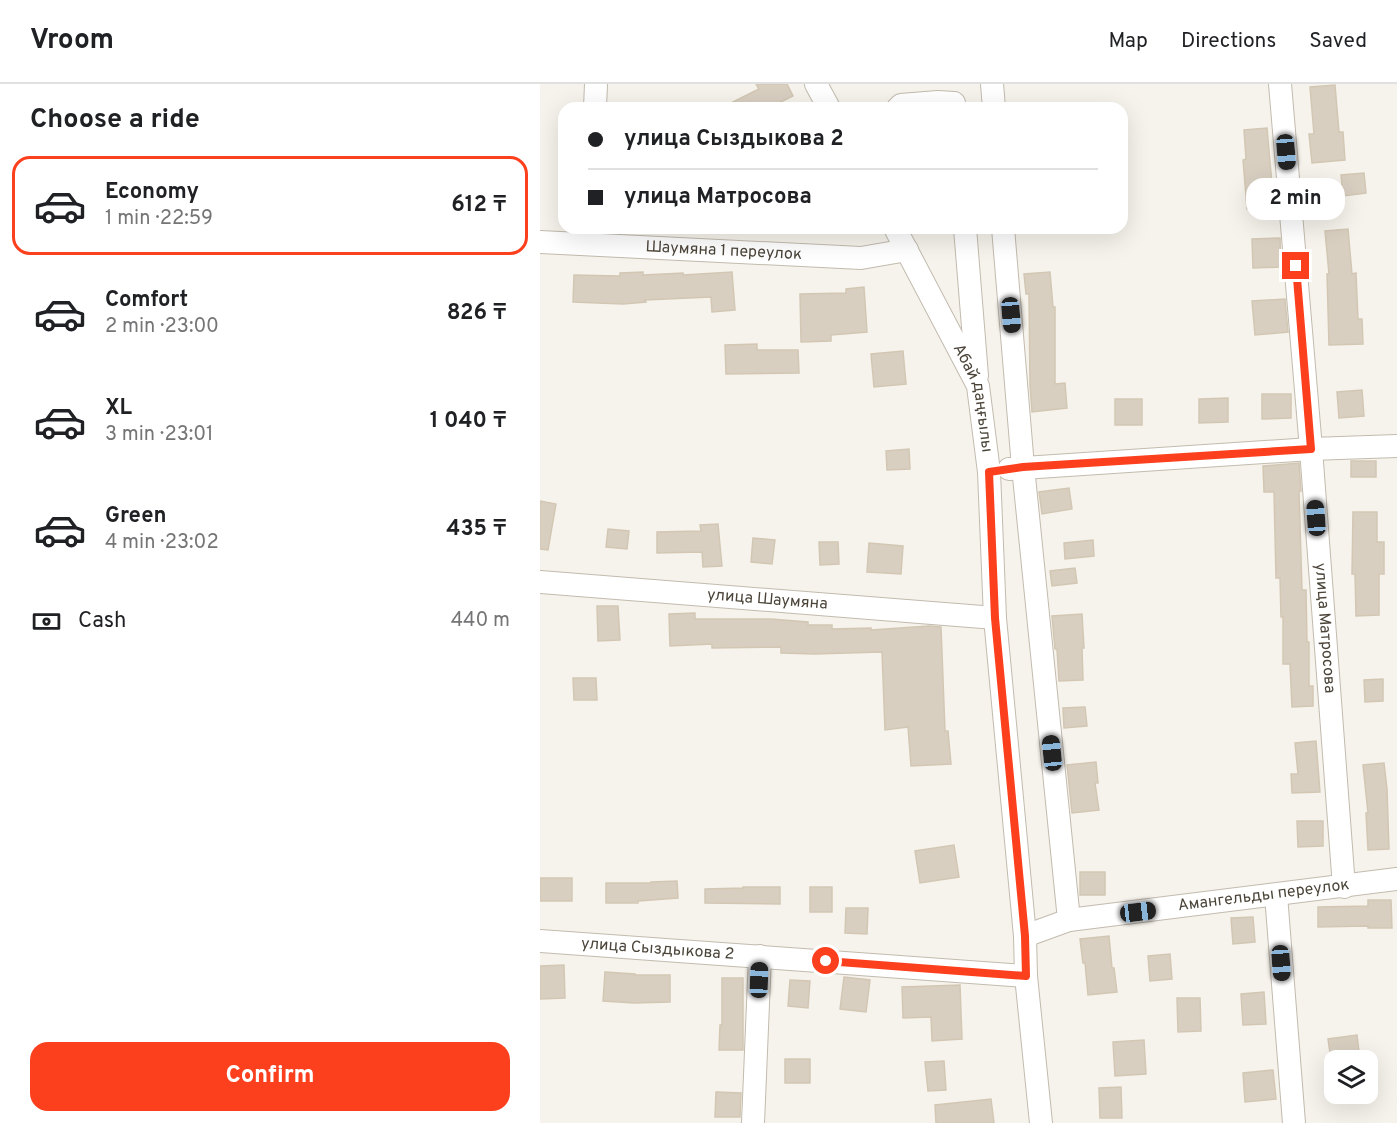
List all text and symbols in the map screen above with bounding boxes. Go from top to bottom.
text: Vroom [30,23,114,59]
text: Map [1108,28,1148,55]
text: Directions [1181,28,1276,55]
text: Saved [1309,28,1367,55]
text: Choose a ride [30,103,200,137]
text: улица Сыздыкова 2 [624,126,844,153]
car [1275,133,1297,171]
icon: car [33,179,87,233]
text: Economy [105,179,199,206]
callout: 2 min [1246,179,1346,221]
text: улица Матросова [624,184,812,211]
text: 2 min [1269,186,1322,212]
text: 612 ₸ [451,192,507,219]
text: 1 min · 22:59 [105,206,213,232]
street label: Шаумяна 1 переулок [645,237,803,265]
route end [1282,252,1309,279]
icon: car [33,287,87,341]
text: Comfort [105,287,188,314]
car [1000,296,1022,334]
text: 826 ₸ [447,300,507,327]
text: 2 min · 23:00 [105,314,219,340]
street label: Абай даңғылы [948,341,996,454]
icon: car [33,395,87,449]
text: XL [105,395,132,422]
text: 1 040 ₸ [430,408,507,435]
text: 3 min · 23:01 [105,422,214,448]
car [1306,499,1326,537]
icon: car [33,503,87,557]
text: Green [105,503,167,530]
text: 435 ₸ [446,516,507,543]
text: 4 min · 23:02 [105,530,219,556]
street label: улица Матросова [1310,562,1339,694]
street label: улица Шаумяна [706,585,828,615]
icon: cash [30,605,63,638]
text: Cash [78,608,127,635]
text: 440 m [451,608,510,634]
car [1041,734,1063,772]
street label: Амангельды переулок [1177,875,1351,916]
car [1119,901,1157,923]
street label: улица Сыздыкова 2 [580,934,735,965]
car [1271,944,1291,982]
route start [812,947,839,974]
car [749,962,769,998]
button: Confirm [30,1042,510,1111]
map controls [1324,1050,1378,1104]
button: layers [1324,1050,1378,1104]

